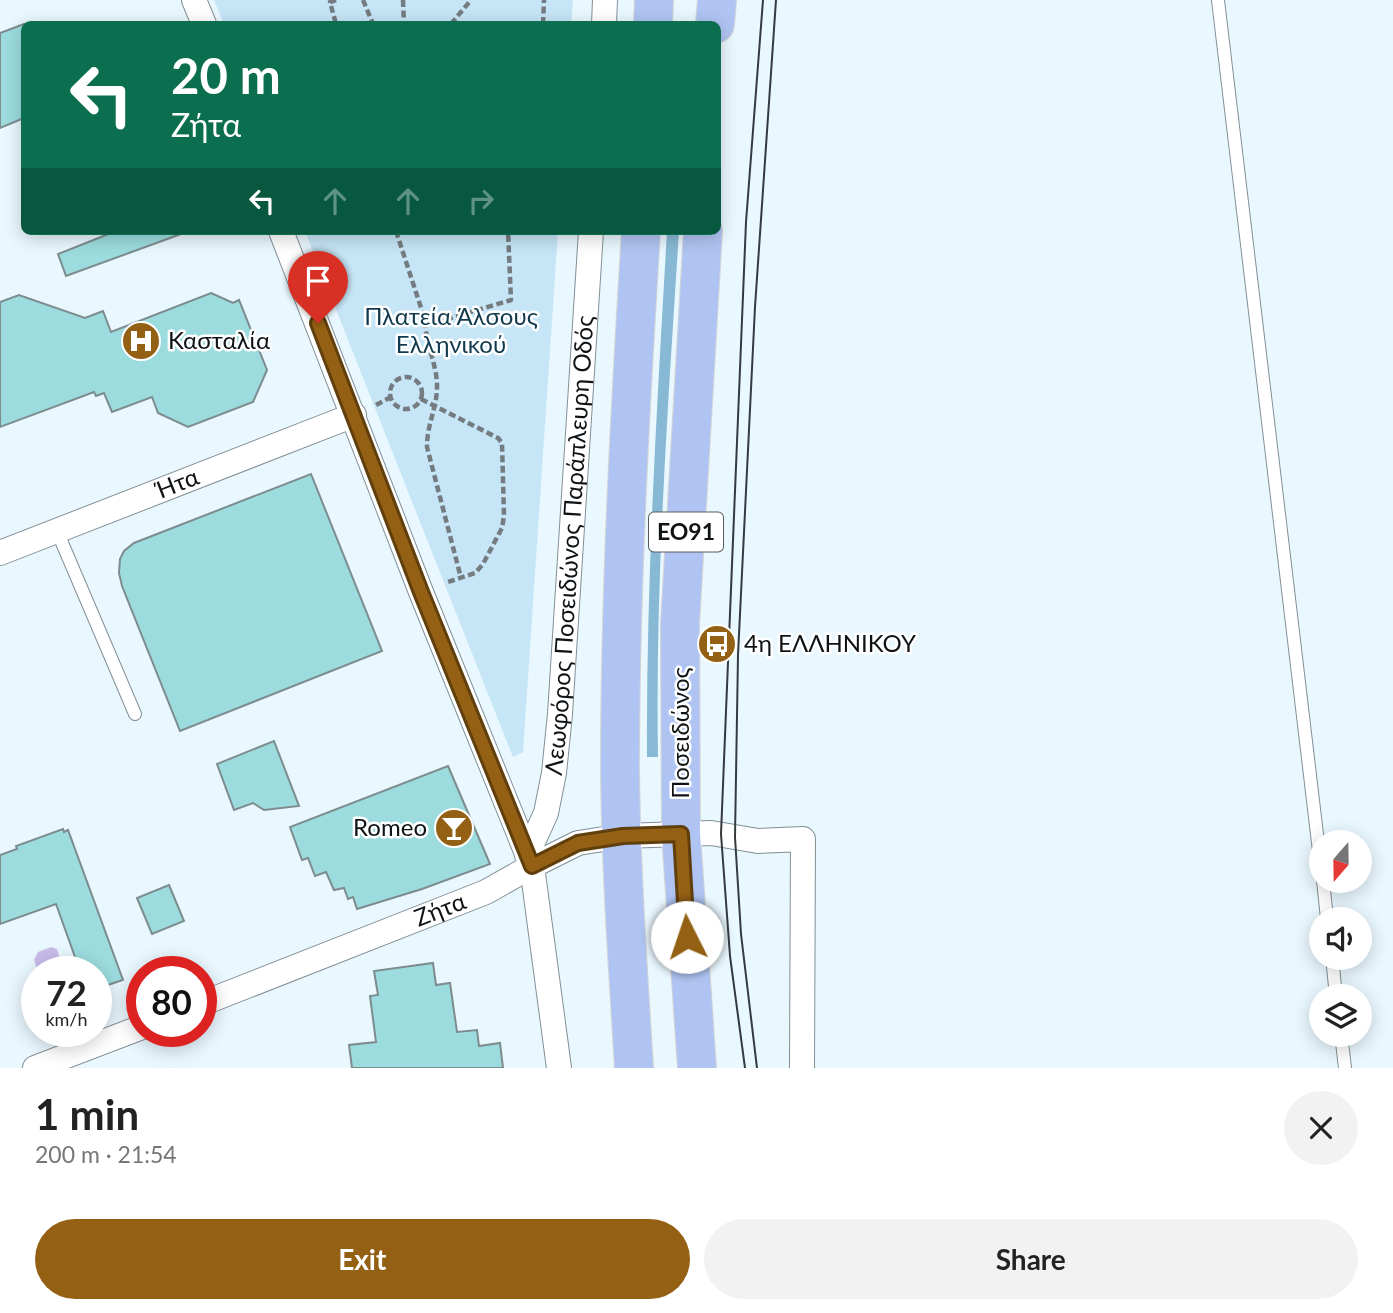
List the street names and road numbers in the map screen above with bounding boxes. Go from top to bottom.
street label: Λεωφόρος Ποσειδώνος Παράπλευρη Οδός [538,315,599,776]
street label: Ήτα [150,461,203,504]
road number: ΕΟ91 [649,512,723,552]
street label: Ποσειδώνος [665,667,694,799]
street label: Ζήτα [410,885,470,932]

